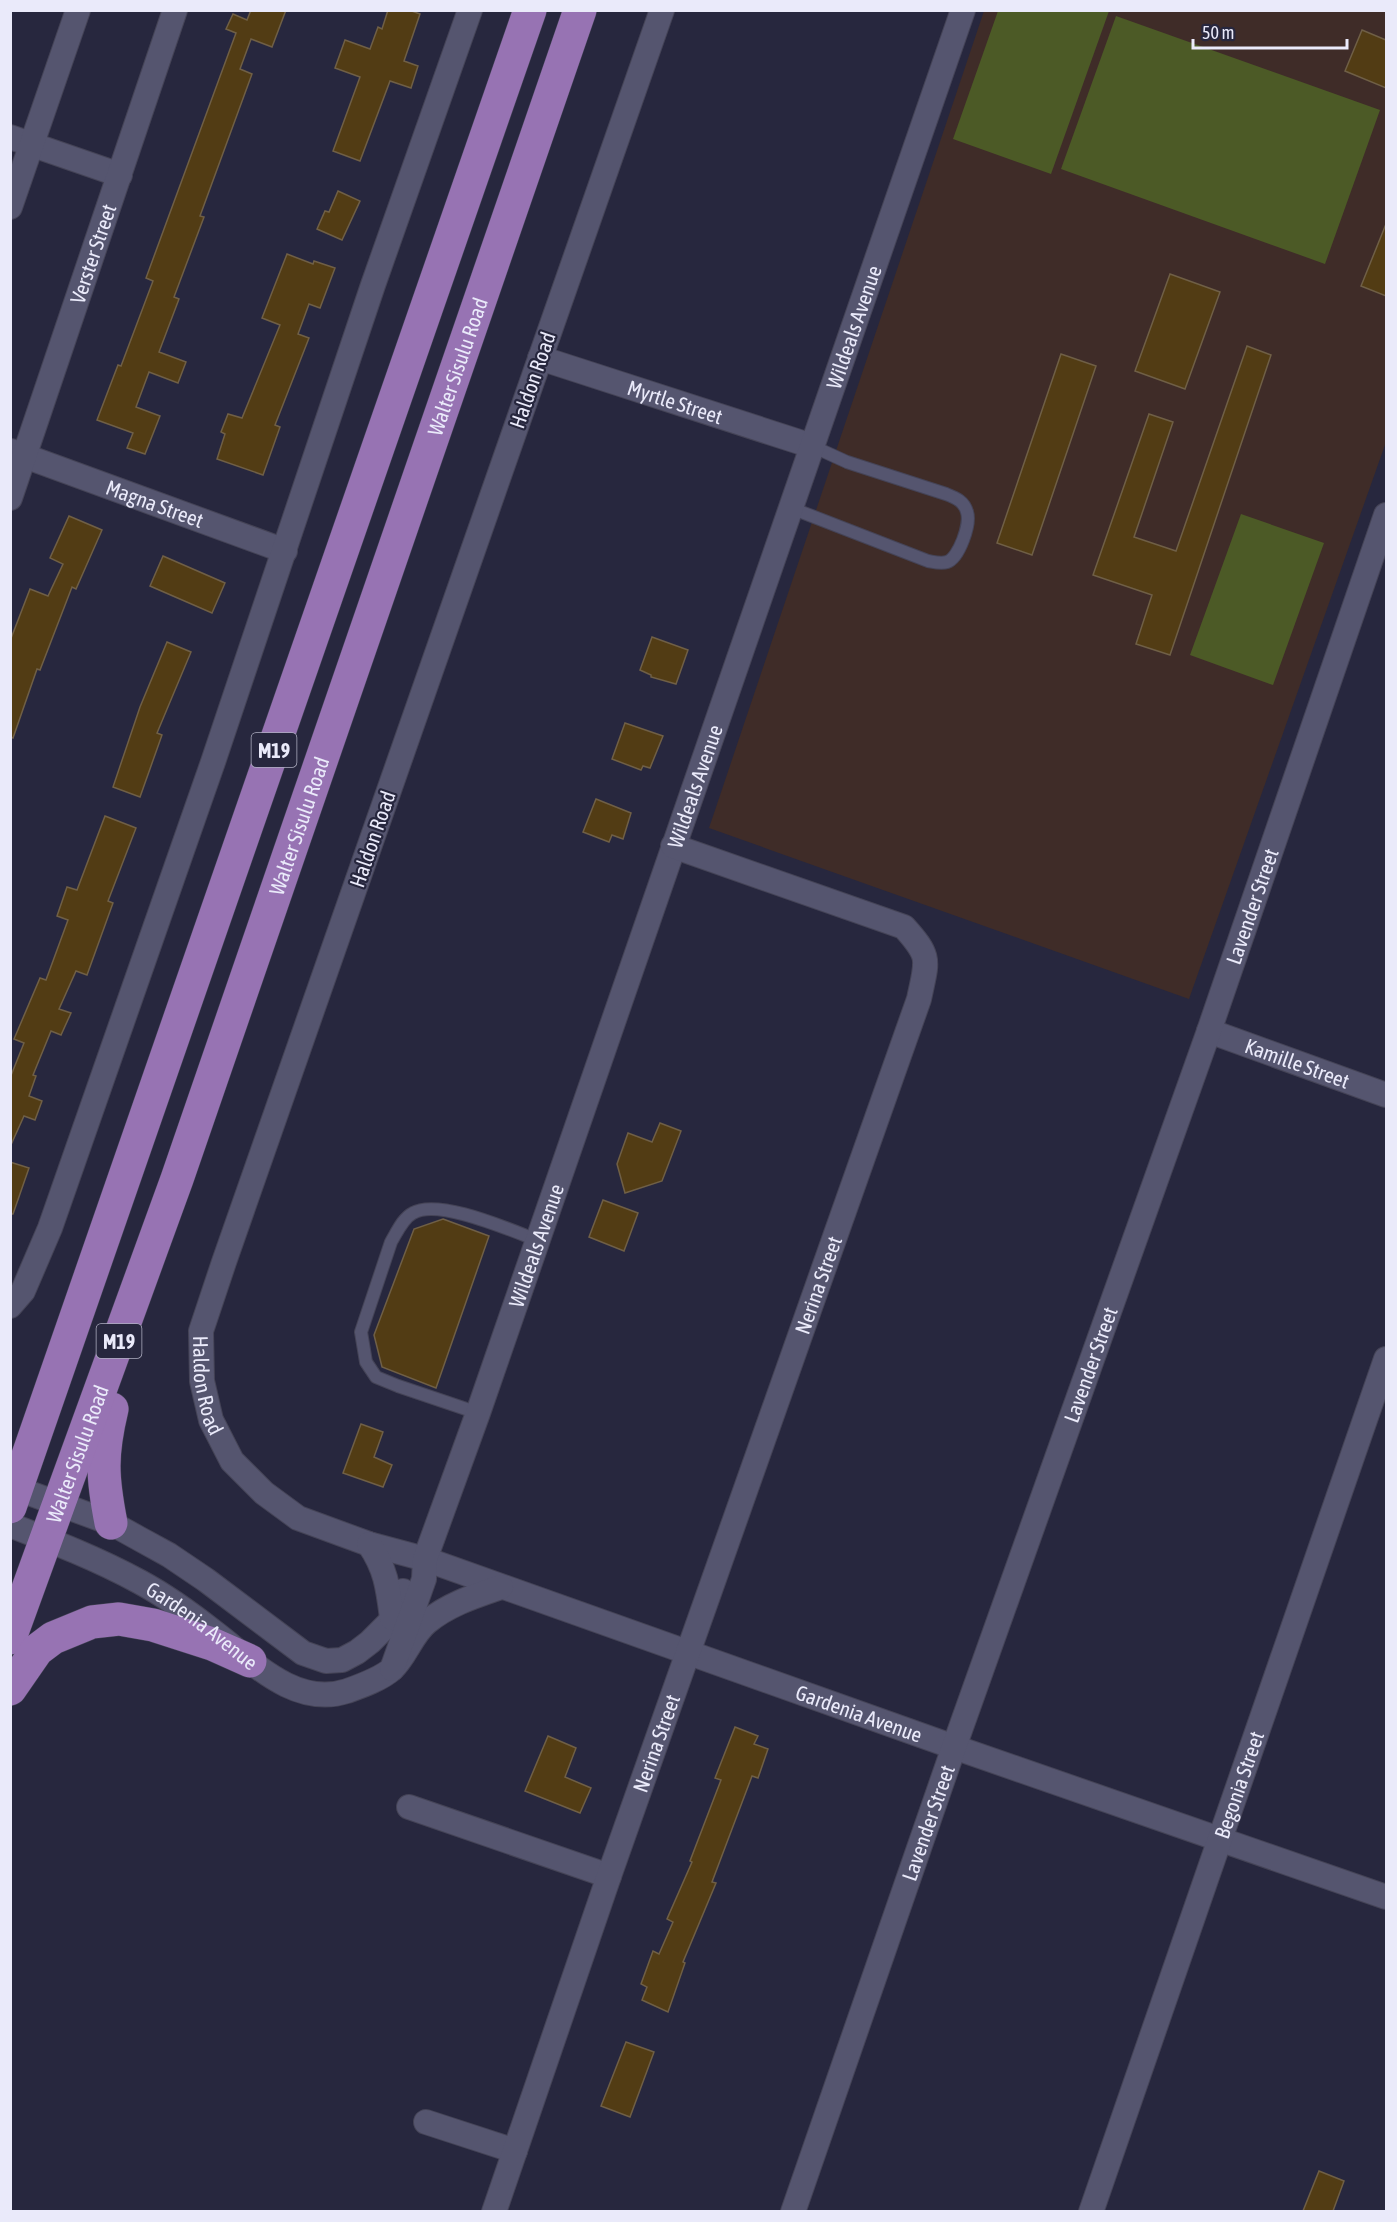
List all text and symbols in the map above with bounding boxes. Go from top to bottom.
scale bar [1193,12,1348,50]
text: 50 m [1202,22,1234,43]
street label: Verster Street [65,201,121,306]
street label: Wildeals Avenue [821,262,886,392]
street label: Walter Sisulu Road [422,294,492,439]
street label: Haldon Road [504,329,560,431]
street label: Myrtle Street [624,375,726,428]
street label: Magna Street [103,475,207,532]
street label: Wildeals Avenue [662,721,727,851]
road number: M19 [252,733,296,767]
street label: Walter Sisulu Road [264,754,334,898]
street label: Haldon Road [344,788,400,890]
street label: Lavender Street [1221,845,1283,967]
street label: Kamille Street [1242,1033,1353,1093]
street label: Wildeals Avenue [503,1181,568,1310]
street label: Nerina Street [790,1233,846,1337]
street label: Lavender Street [1059,1304,1122,1426]
road number: M19 [96,1324,142,1358]
street label: Haldon Road [189,1335,229,1439]
street label: Walter Sisulu Road [41,1382,113,1526]
street label: Gardenia Avenue [142,1576,262,1675]
street label: Gardenia Avenue [793,1680,926,1747]
street label: Nerina Street [628,1691,684,1795]
street label: Begonia Street [1209,1728,1268,1842]
street label: Lavender Street [897,1762,959,1884]

